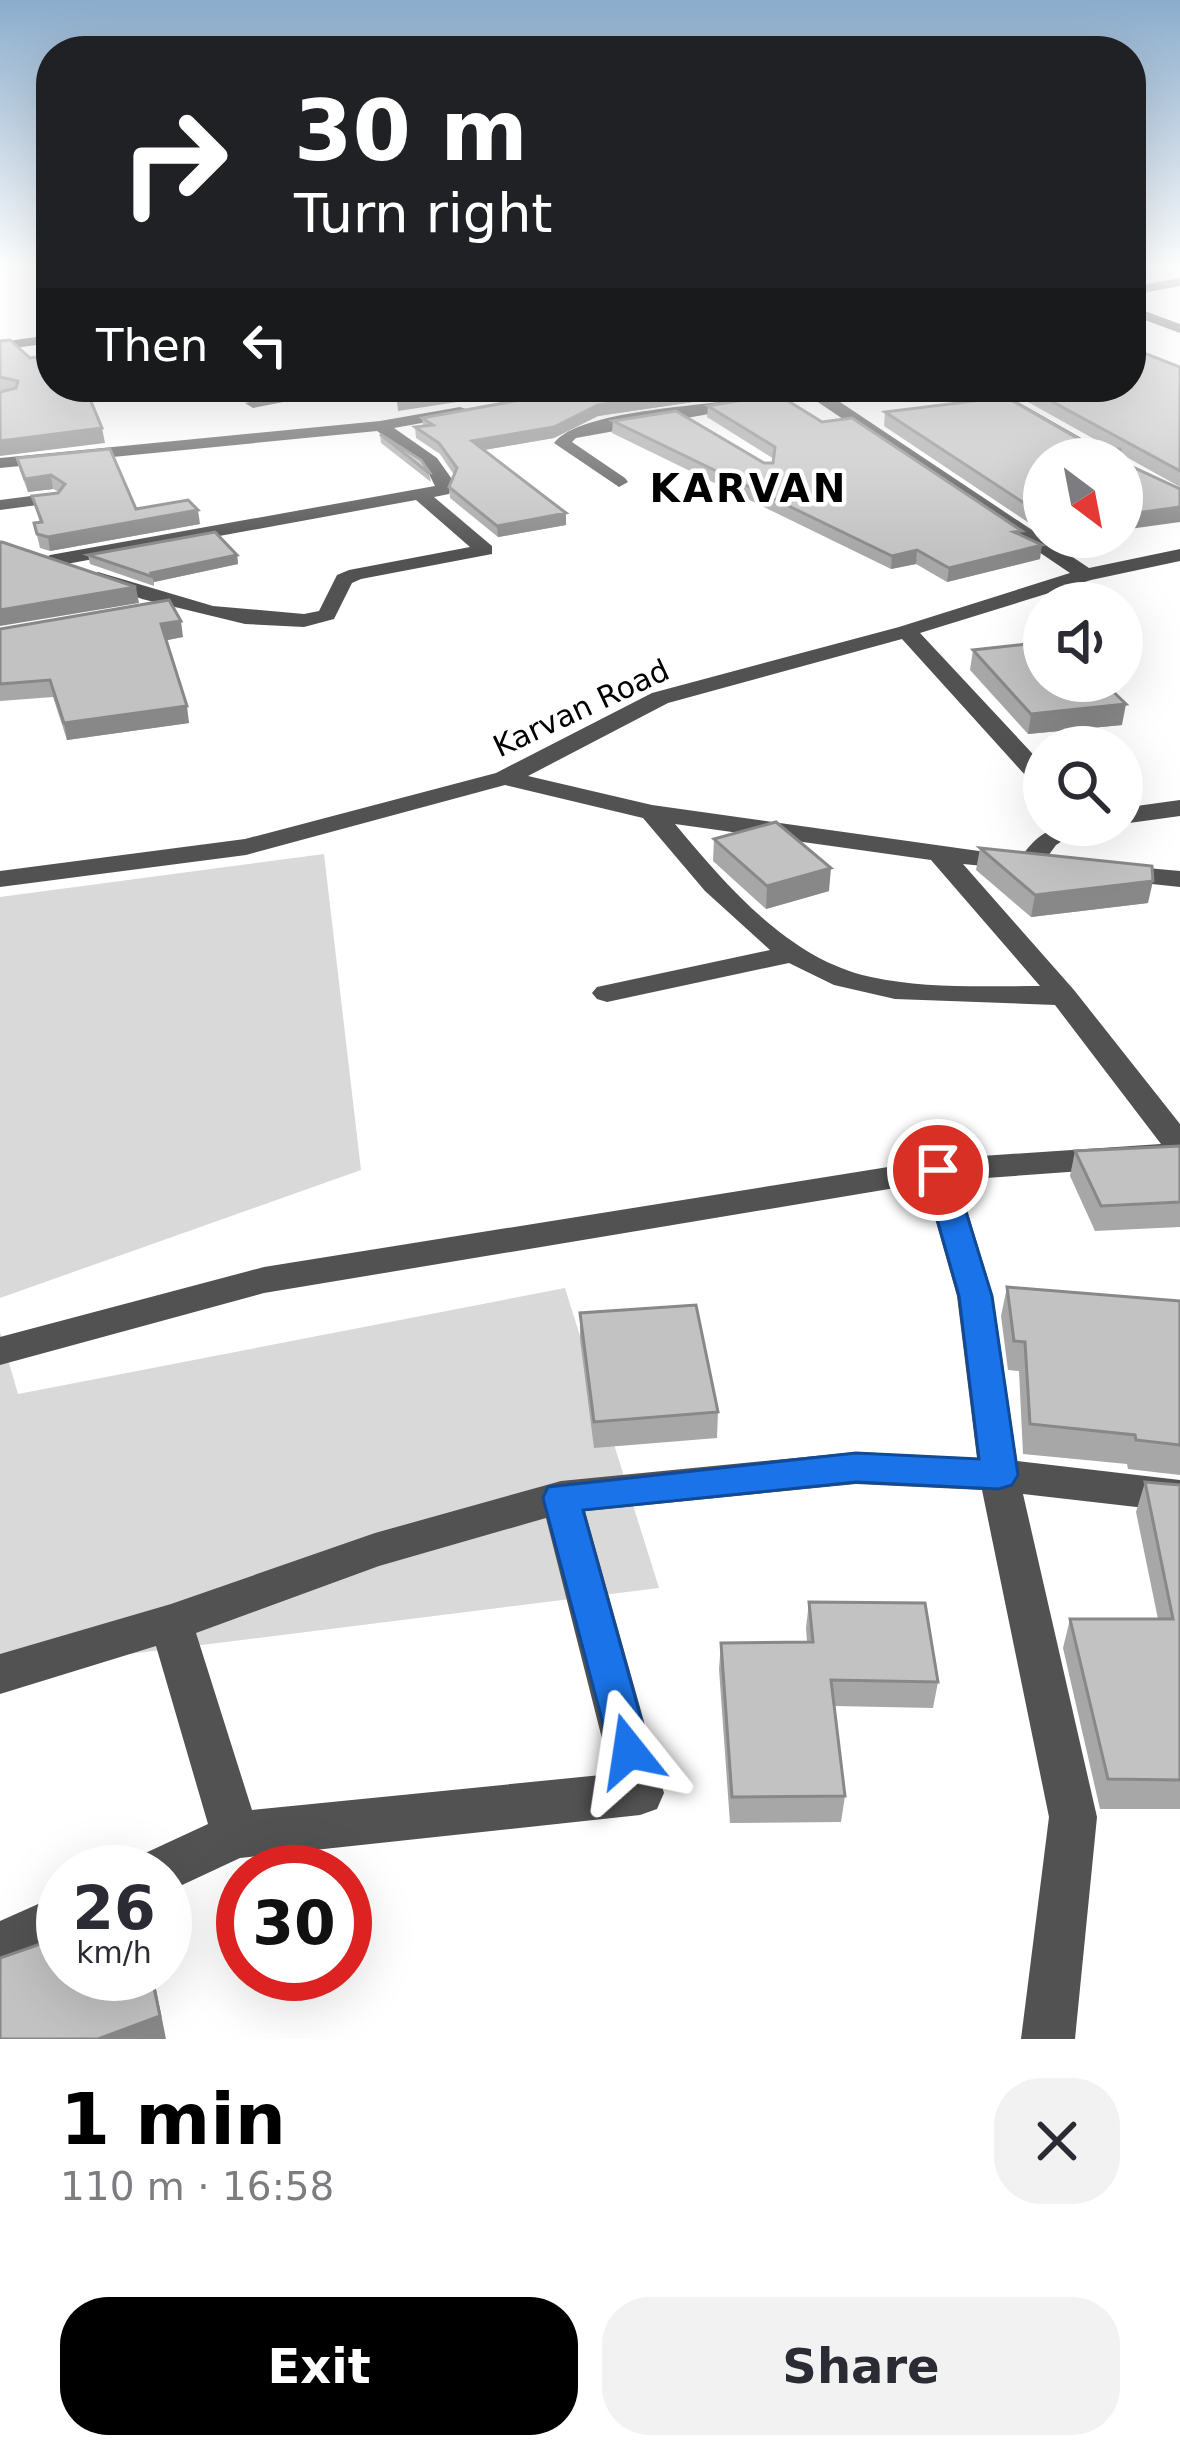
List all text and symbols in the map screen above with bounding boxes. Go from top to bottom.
text: 30 m [294,82,528,180]
icon: right [96,84,252,240]
text: Turn right [294,182,553,245]
icon: left [232,312,298,378]
text: Then [96,319,208,372]
north arrow [1023,438,1143,558]
map controls [1023,438,1143,846]
district label: KARVAN [650,466,848,511]
button: sound [1023,582,1143,702]
street label: Karvan Road [488,652,674,764]
button: search [1023,726,1143,846]
pin [887,1119,989,1221]
icon: arrive [905,1137,971,1203]
position arrow [566,1688,692,1814]
speed limit sign: 30 [216,1845,372,2001]
text: 26 [72,1873,156,1943]
text: km/h [76,1935,152,1970]
text: 1 min [60,2077,286,2161]
button: close [994,2078,1120,2204]
text: 110 m · 16:58 [60,2164,334,2209]
button: Exit [60,2297,578,2435]
button: Share [602,2297,1120,2435]

